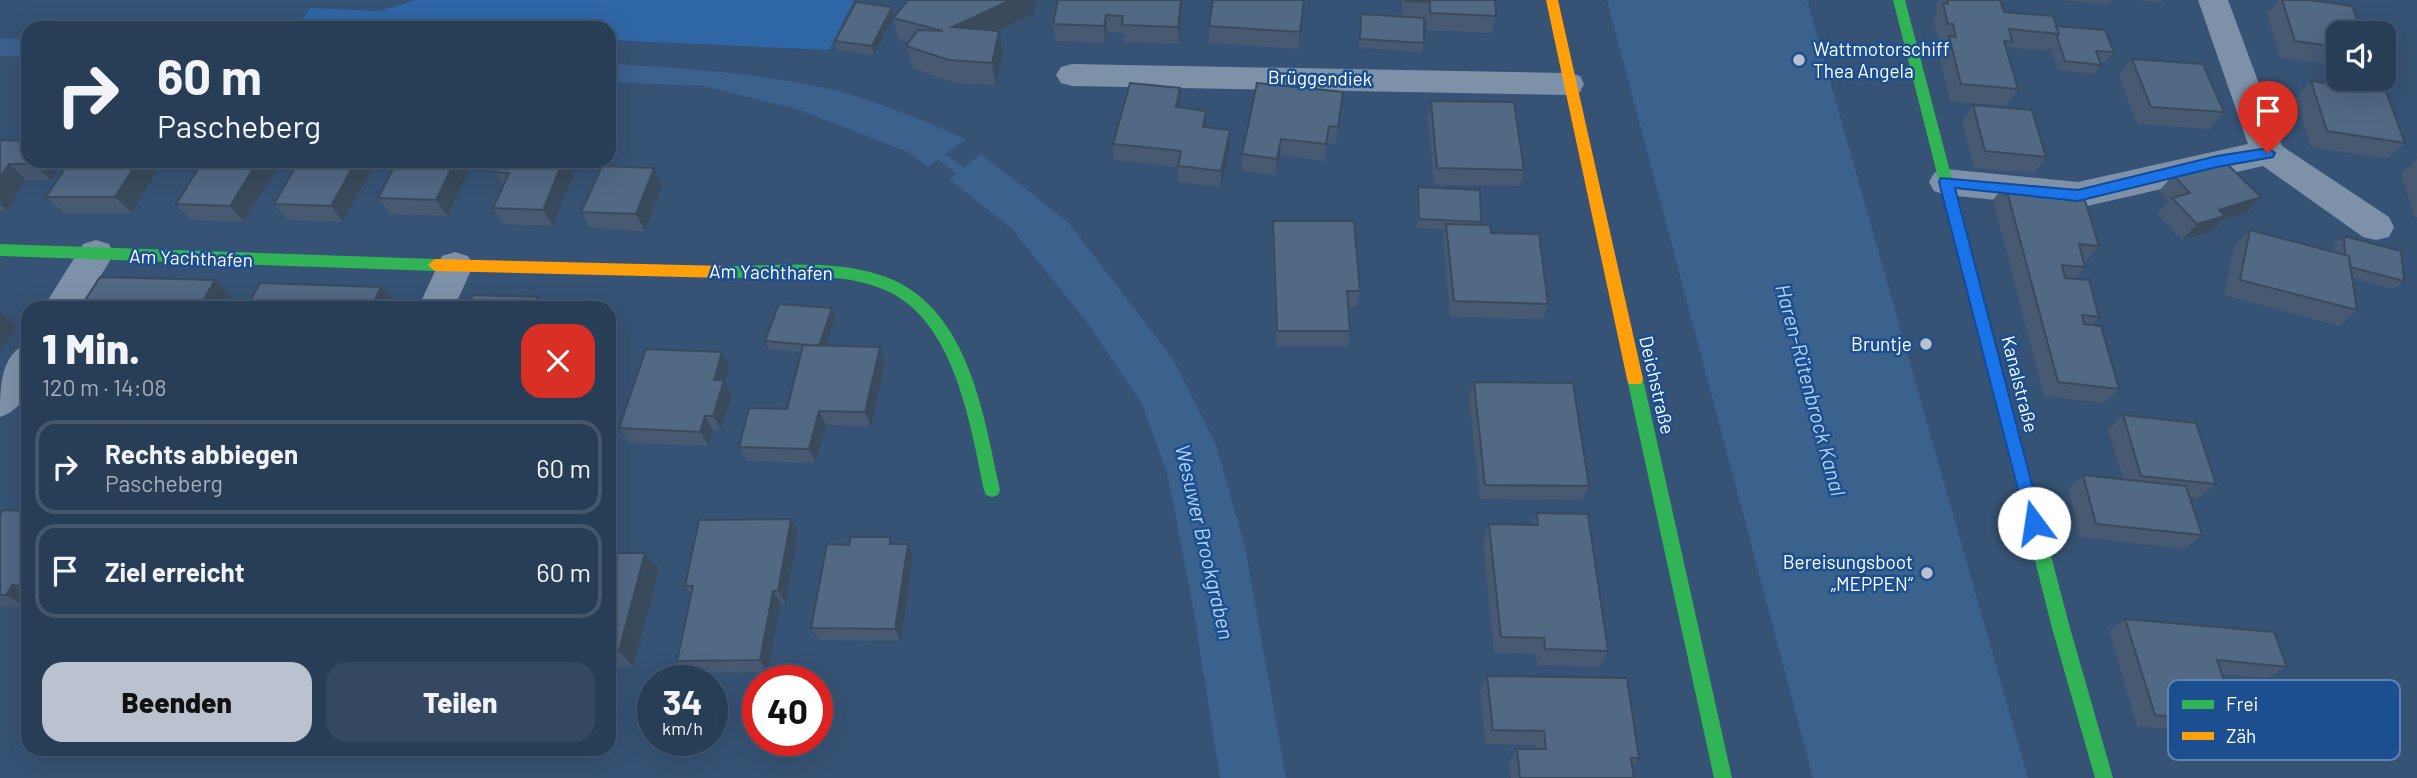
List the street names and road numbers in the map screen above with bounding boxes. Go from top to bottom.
street label: Brüggendiek [1268,65,1372,90]
street label: Am Yachthafen [129,244,253,271]
street label: Am Yachthafen [709,259,833,284]
street label: Deichstraße [1635,333,1680,436]
street label: Kanalstraße [1997,333,2044,435]

